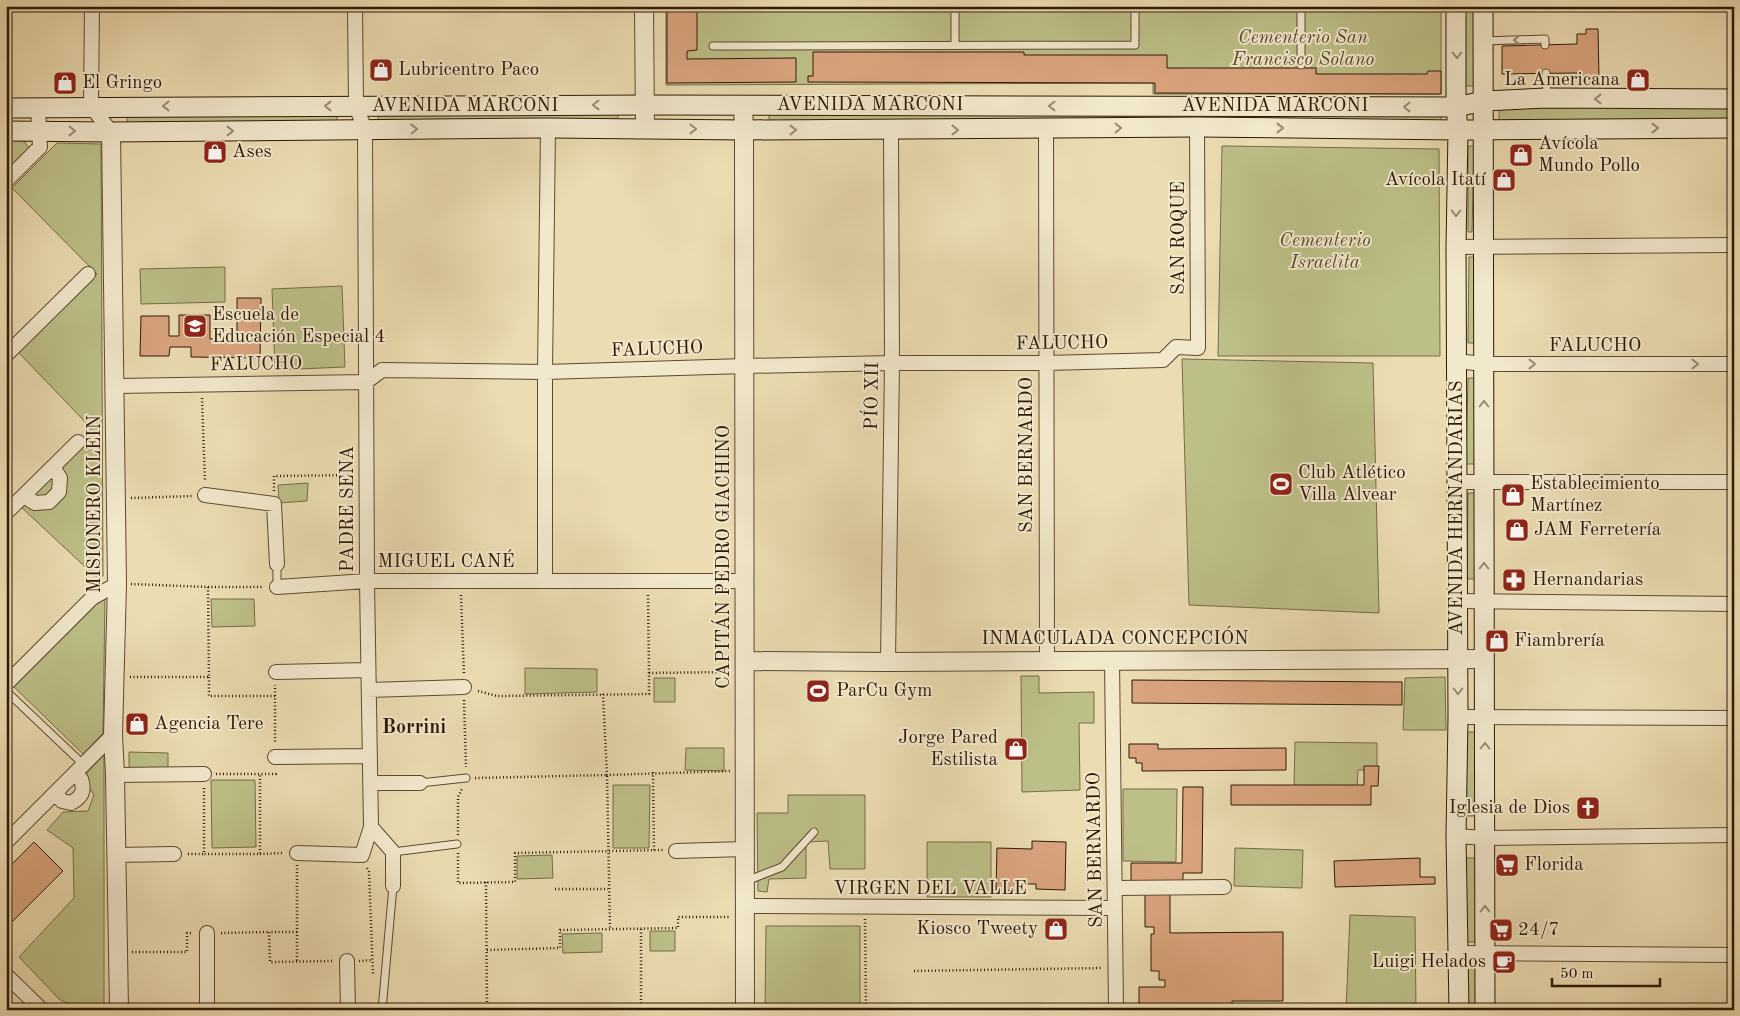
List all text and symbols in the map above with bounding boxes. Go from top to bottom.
park label: Cementerio San Francisco Solano [1231,29,1375,70]
one-way arrow [1512,34,1520,45]
one-way arrow [1452,52,1462,59]
shop icon: Lubricentro Paco [368,57,394,83]
place label: Lubricentro Paco [398,61,539,80]
shop icon: La Americana [1625,67,1651,93]
shop icon: El Gringo [52,70,78,96]
place label: La Americana [1504,71,1621,90]
place label: El Gringo [82,74,162,93]
one-way arrow [1593,94,1601,104]
street label: AVENIDA MARCONI [777,96,963,115]
street label: AVENIDA MARCONI [372,97,558,116]
street label: AVENIDA MARCONI [1182,97,1368,116]
one-way arrow [592,100,600,110]
one-way arrow [162,101,170,111]
one-way arrow [324,101,332,111]
one-way arrow [1048,101,1056,111]
one-way arrow [1403,102,1410,112]
one-way arrow [1114,123,1122,133]
one-way arrow [1277,123,1285,133]
one-way arrow [1651,123,1659,133]
one-way arrow [410,124,418,135]
one-way arrow [690,124,698,135]
one-way arrow [790,125,797,135]
one-way arrow [952,125,960,135]
one-way arrow [69,126,77,136]
one-way arrow [226,126,234,136]
place label: Avícola Mundo Pollo [1538,135,1640,176]
shop icon: Ases [202,139,228,165]
shop icon: Avícola Mundo Pollo [1508,142,1534,168]
place label: Ases [232,143,272,162]
shop icon: Avícola Itatí [1491,167,1517,193]
place label: Avícola Itatí [1385,171,1487,190]
street label: SAN ROQUE [1170,181,1189,295]
one-way arrow [1451,210,1462,218]
park label: Cementerio Israelita [1279,232,1371,273]
place label: Escuela de Educación Especial 4 [212,306,385,347]
school or university icon: Escuela de Educación Especial 4 [182,313,208,339]
street label: FALUCHO [1016,334,1108,354]
street label: FALUCHO [1549,337,1641,356]
street label: FALUCHO [610,339,704,361]
street label: FALUCHO [210,355,302,375]
one-way arrow [1529,359,1537,369]
one-way arrow [1692,359,1699,369]
street label: PÍO XII [859,362,883,430]
street label: SAN BERNARDO [1018,377,1037,533]
street label: AVENIDA HERNANDARIAS [1448,380,1467,636]
one-way arrow [1479,399,1489,407]
street label: MISIONERO KLEIN [86,415,105,593]
street label: CAPITÁN PEDRO GIACHINO [711,425,734,689]
street label: PADRE SENA [339,445,358,572]
place label: Club Atlético Villa Alvear [1298,464,1406,505]
sports icon: Club Atlético Villa Alvear [1268,471,1294,497]
place label: Establecimiento Martínez [1530,475,1660,516]
shop icon: Establecimiento Martínez [1500,482,1526,508]
shop icon: JAM Ferretería [1504,517,1530,543]
place label: JAM Ferretería [1534,521,1662,540]
street label: MIGUEL CANÉ [377,549,515,572]
one-way arrow [1479,562,1489,570]
pharmacy icon: Hernandarias [1501,567,1527,593]
place label: Hernandarias [1532,571,1643,590]
street label: INMACULADA CONCEPCIÓN [981,625,1249,649]
shop icon: Fiambrería [1484,628,1510,654]
place label: Fiambrería [1514,632,1606,651]
sports icon: ParCu Gym [805,678,831,704]
place label: ParCu Gym [836,682,932,701]
one-way arrow [1453,688,1463,695]
shop icon: Agencia Tere [124,711,150,737]
place label: Agencia Tere [154,715,263,734]
district label: Borrini [382,718,446,738]
place label: Jorge Pared Estilista [898,729,999,770]
shop icon: Jorge Pared Estilista [1003,736,1029,762]
one-way arrow [1480,742,1490,750]
street label: SAN BERNARDO [1085,772,1107,928]
church icon: Iglesia de Dios [1575,795,1601,821]
place label: Iglesia de Dios [1449,799,1570,818]
supermarket icon: Florida [1494,852,1520,878]
place label: Florida [1524,856,1584,875]
street label: VIRGEN DEL VALLE [833,880,1027,899]
one-way arrow [1480,904,1490,912]
shop icon: Kiosco Tweety [1043,916,1069,942]
supermarket icon: 24/7 [1488,917,1514,943]
place label: Kiosco Tweety [916,920,1038,939]
place label: 24/7 [1518,921,1560,940]
cafe icon: Luigi Helados [1491,949,1517,975]
place label: Luigi Helados [1371,953,1486,972]
scale bar [1552,956,1660,988]
text: 50 m [1560,967,1594,982]

